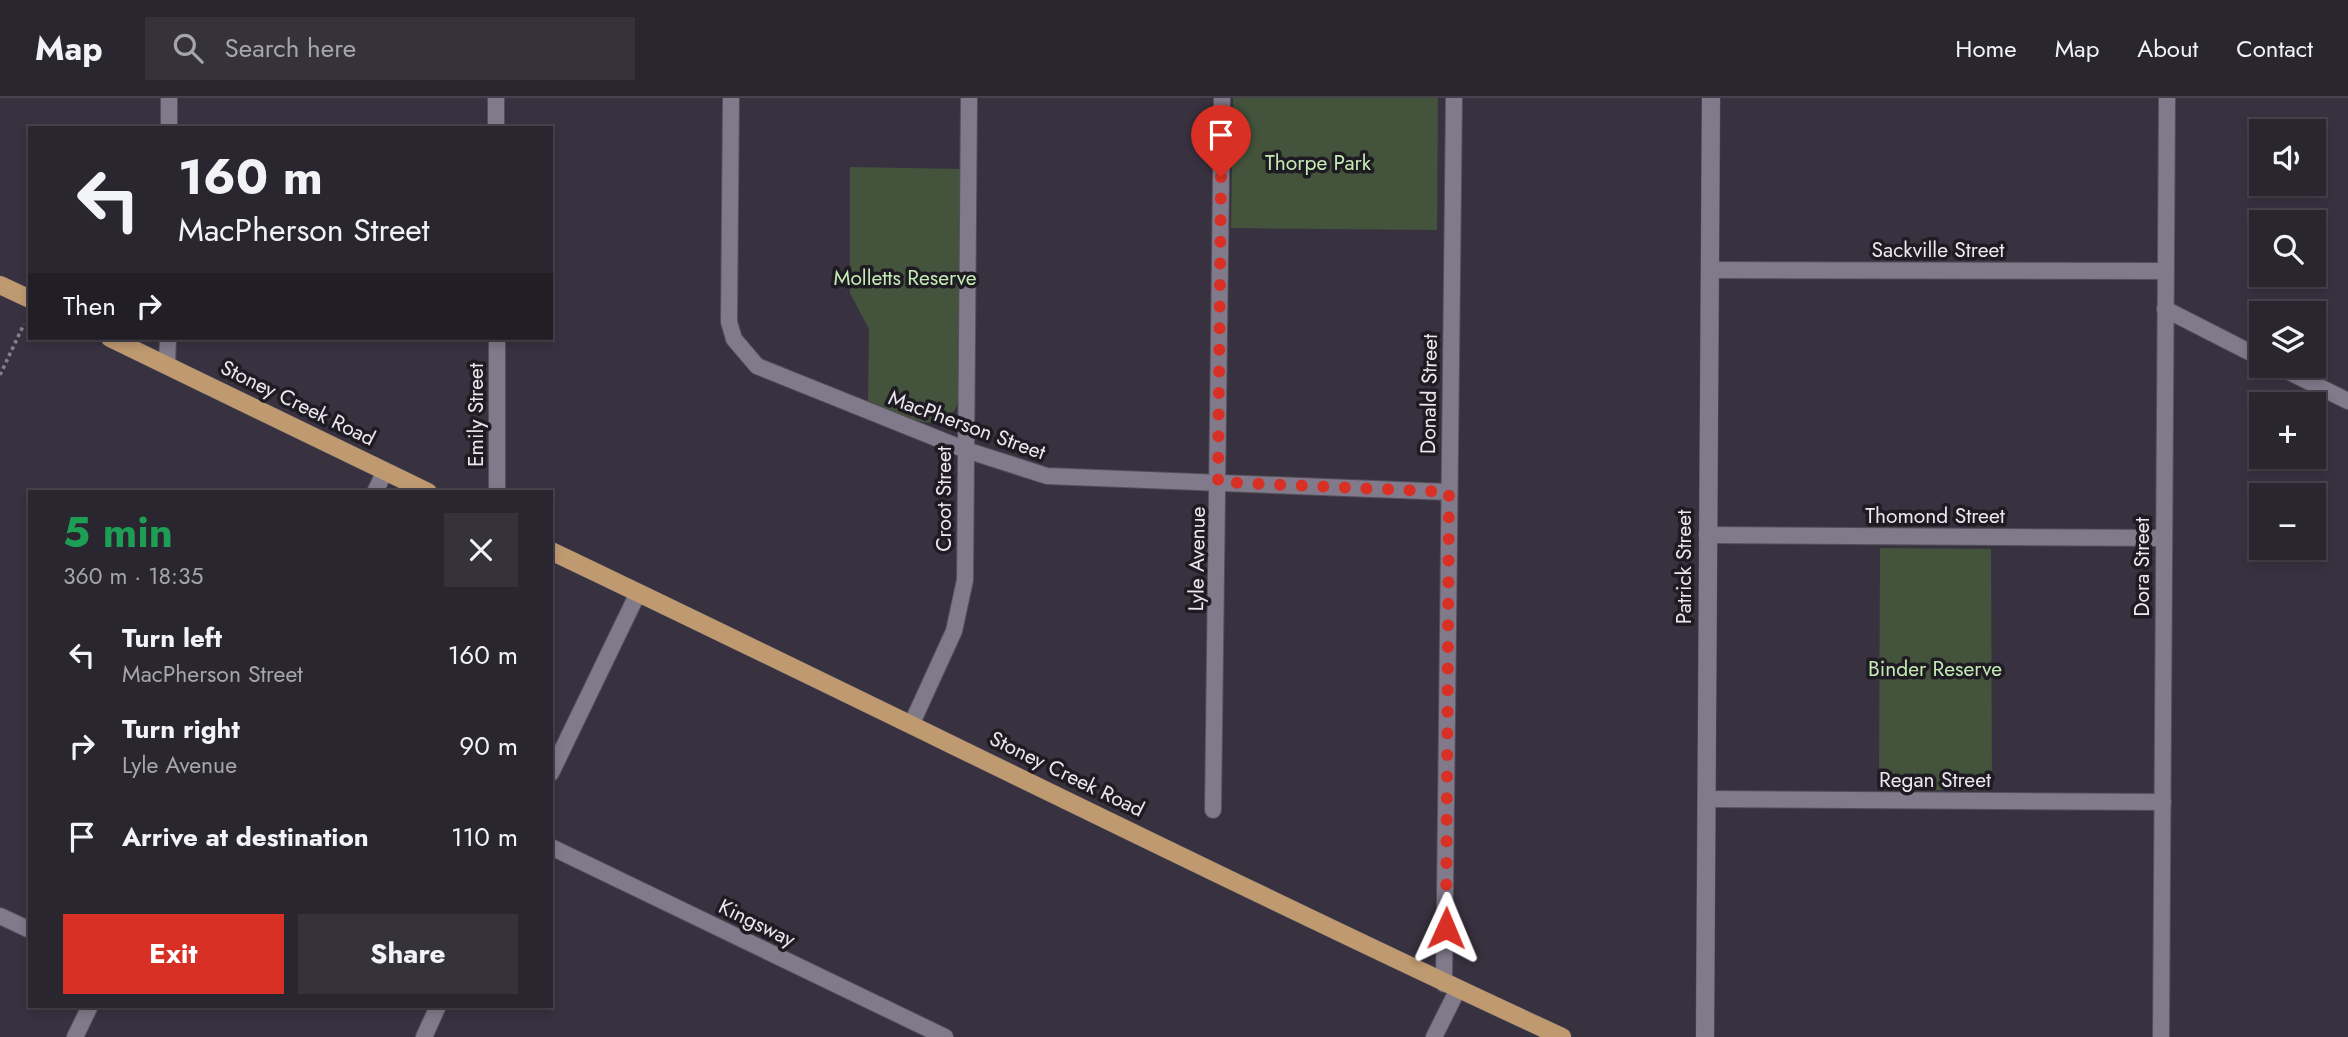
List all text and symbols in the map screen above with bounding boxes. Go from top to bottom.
search box [145,17,635,80]
text: Map [35,25,103,72]
icon: search [169,29,207,67]
text: Search here [225,29,356,67]
text: Home [1955,31,2017,66]
text: Map [2055,31,2099,66]
text: About [2137,31,2198,66]
text: Contact [2236,31,2313,66]
pin [1191,105,1251,177]
icon: arrive [1202,116,1240,154]
map controls [2249,119,2326,560]
button: sound [2249,119,2326,196]
text: 160 m [178,142,323,212]
park label: Thorpe Park [1265,148,1372,178]
icon: left [63,154,154,245]
text: MacPherson Street [178,207,430,253]
button: search [2249,210,2326,287]
street label: Sackville Street [1872,235,2004,265]
park label: Molletts Reserve [833,263,977,293]
text: Then [63,287,116,325]
icon: right [130,287,168,325]
button: layers [2249,301,2326,378]
street label: Donald Street [1413,334,1445,454]
street label: Stoney Creek Road [216,353,380,453]
street label: Emily Street [461,363,491,467]
street label: MacPherson Street [884,383,1050,467]
button: + [2249,392,2326,469]
street label: Croot Street [929,446,959,552]
button: − [2249,483,2326,560]
street label: Thomond Street [1865,501,2005,531]
text: 5 min [63,502,173,563]
street label: Lyle Avenue [1181,506,1213,612]
street label: Patrick Street [1669,510,1699,624]
button: close [444,513,518,587]
street label: Dora Street [2127,517,2157,617]
text: 360 m · 18:35 [63,559,203,593]
text: Turn left [122,619,222,657]
icon: left [63,636,101,674]
text: 160 m [448,636,518,674]
park label: Binder Reserve [1868,654,2002,684]
text: MacPherson Street [122,657,303,691]
text: Turn right [122,710,240,748]
street label: Stoney Creek Road [985,724,1149,824]
icon: right [63,727,101,765]
text: 90 m [459,727,518,765]
text: Lyle Avenue [122,748,237,782]
street label: Regan Street [1879,765,1991,795]
icon: arrive [63,818,101,856]
text: Arrive at destination [122,818,369,856]
text: 110 m [451,818,518,856]
position arrow [1409,891,1483,965]
street label: Kingsway [713,892,801,955]
button: Exit [63,914,284,994]
button: Share [298,914,518,994]

